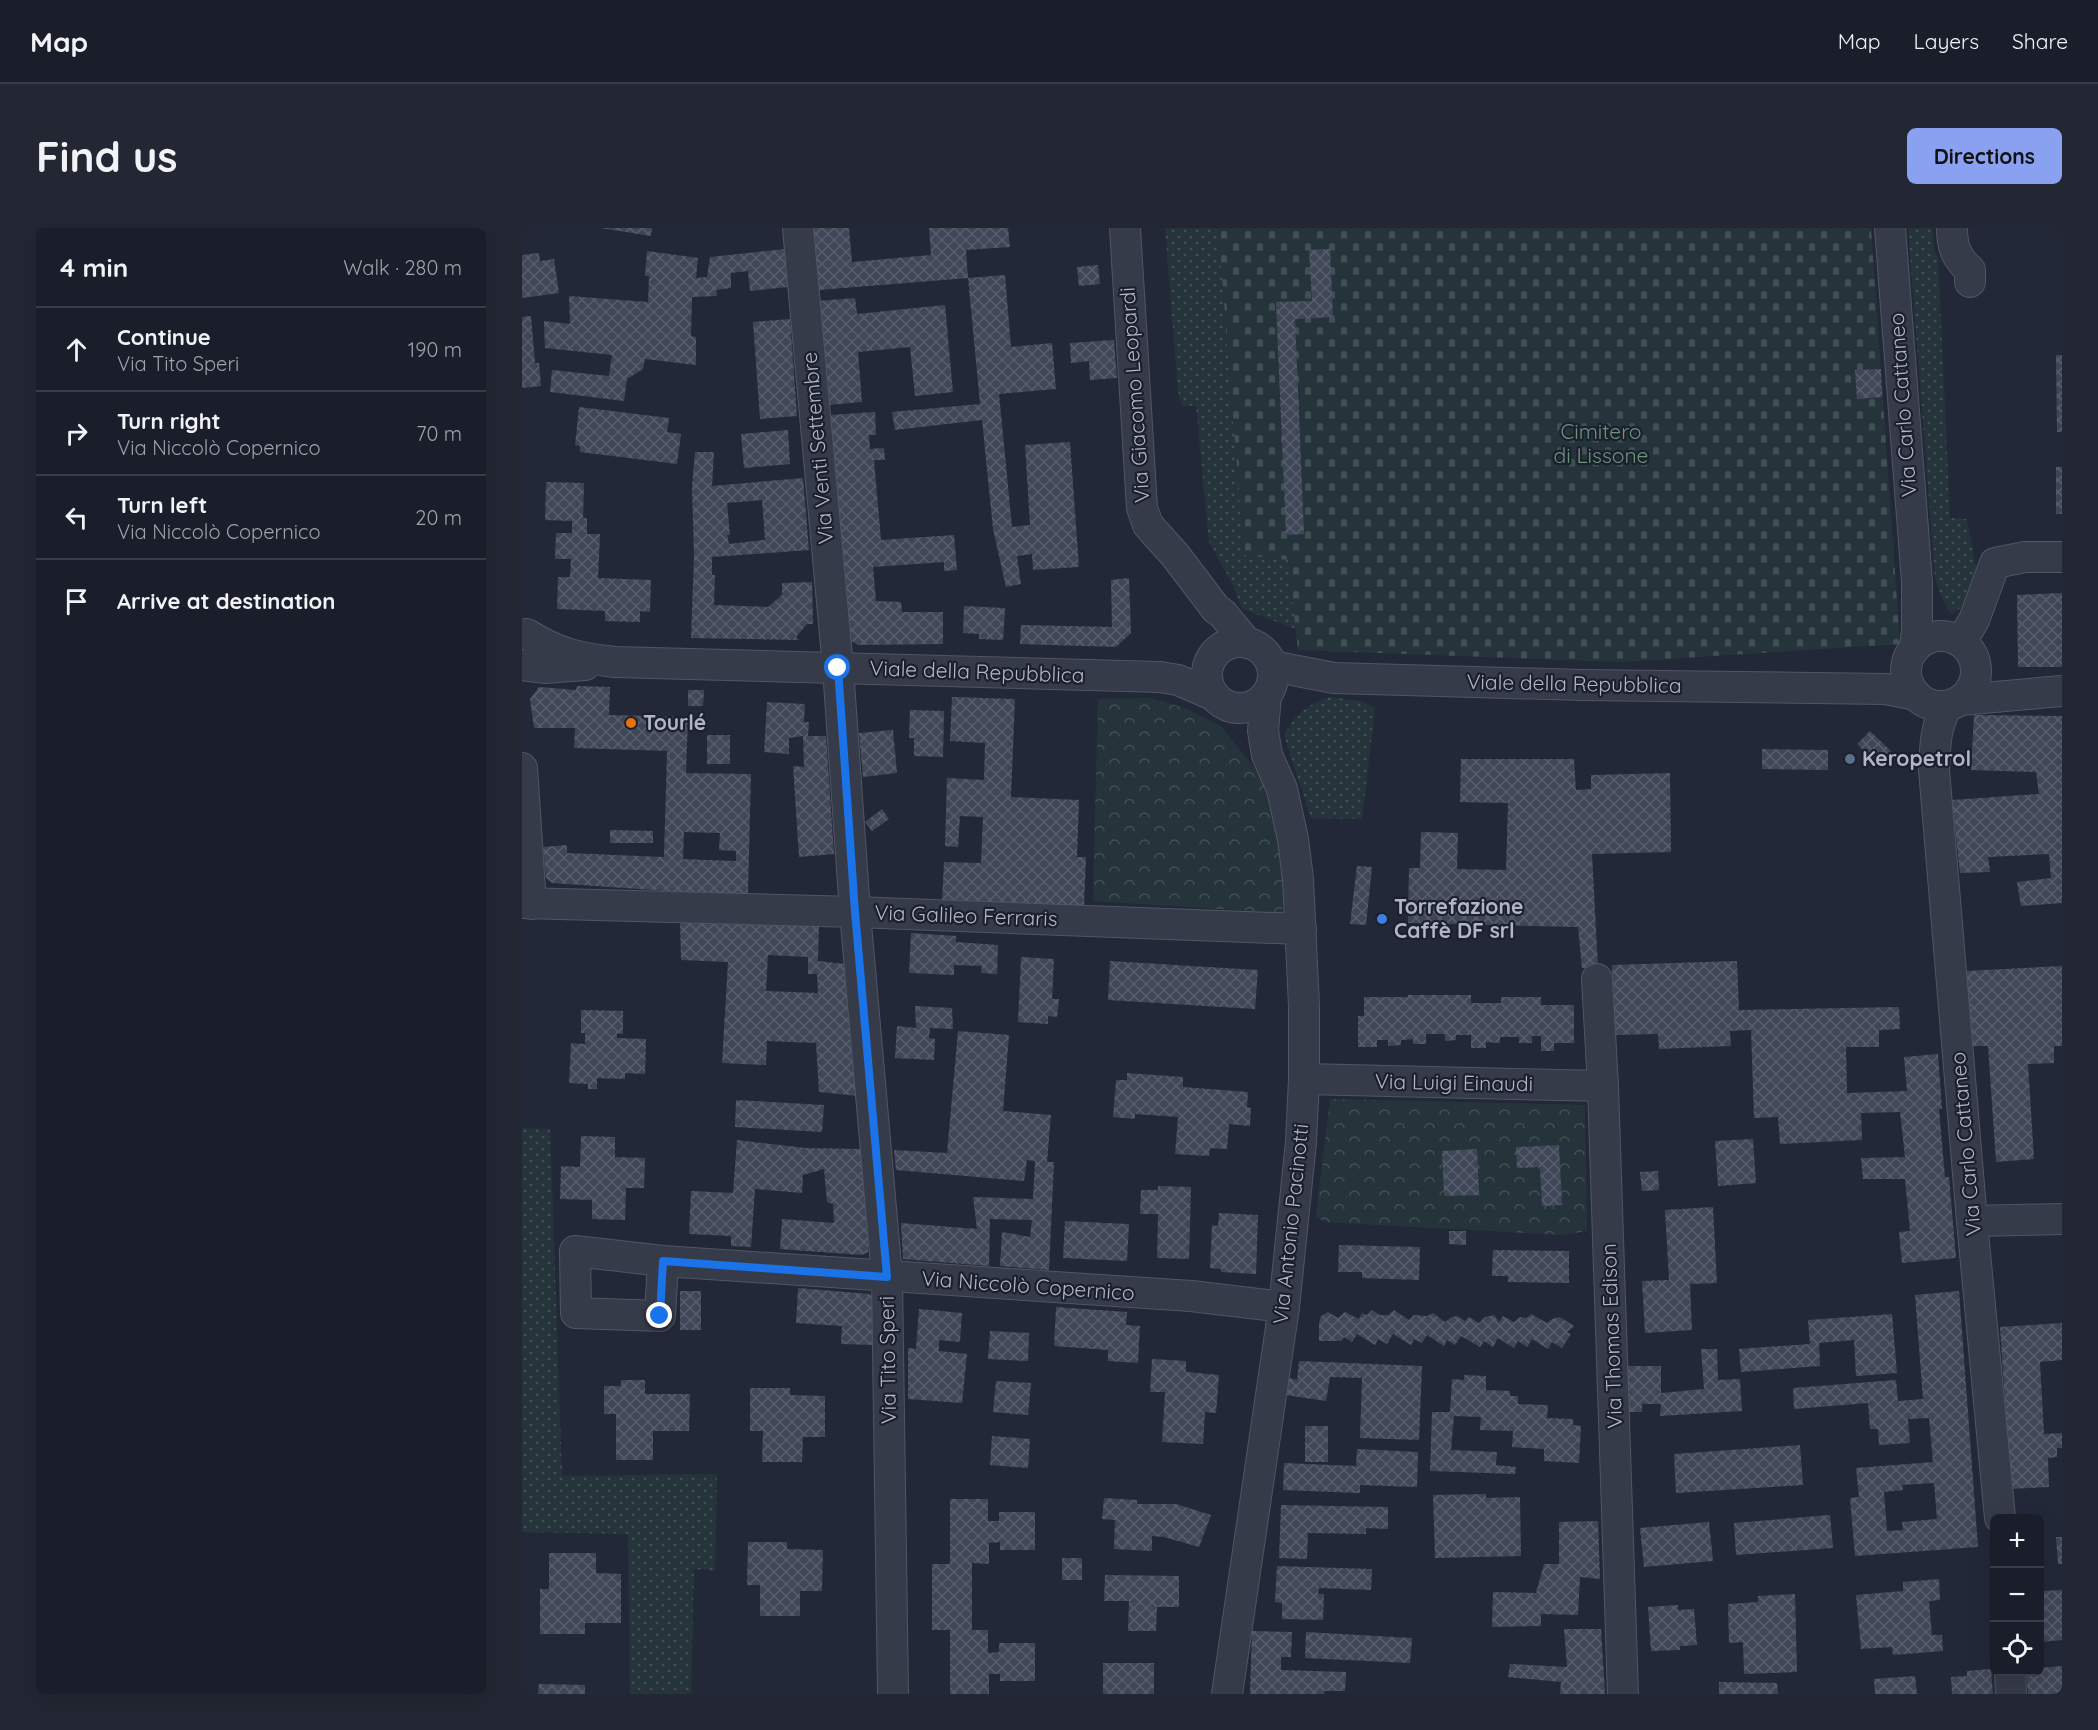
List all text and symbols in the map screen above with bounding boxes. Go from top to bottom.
text: Map [30,24,88,59]
text: Map [1838,28,1881,54]
text: Layers [1914,28,1979,54]
text: Share [2012,28,2068,54]
button: Directions [1907,128,2062,184]
text: Find us [36,130,178,183]
text: 4 min [60,251,128,284]
text: Walk · 280 m [343,255,462,280]
street label: Via Giacomo Leopardi [1114,286,1155,504]
street label: Via Carlo Cattaneo [1883,312,1921,498]
text: Continue [117,323,211,351]
icon: ahead [60,333,93,366]
text: 190 m [408,337,462,362]
text: Via Tito Speri [117,351,239,376]
street label: Via Venti Settembre [796,351,838,545]
text: Turn right [117,407,221,435]
icon: right [60,417,93,450]
park label: Cimitero di Lissone [1553,418,1649,468]
text: 70 m [416,421,462,446]
text: Via Niccolò Copernico [117,435,320,460]
text: Turn left [117,491,207,519]
icon: left [60,501,93,534]
text: 20 m [415,505,462,530]
text: Via Niccolò Copernico [117,519,320,544]
icon: arrive [60,585,93,618]
text: Arrive at destination [117,587,335,615]
route start [824,654,850,680]
street label: Viale della Repubblica [869,654,1085,688]
street label: Viale della Repubblica [1466,668,1682,698]
place label: Tourlé [643,709,706,735]
marker: Tourlé [624,716,638,730]
place label: Keropetrol [1862,745,1971,771]
marker: Keropetrol [1843,752,1857,766]
place label: Torrefazione Caffè DF srl [1394,893,1523,943]
street label: Via Galileo Ferraris [874,899,1058,931]
marker: Torrefazione Caffè DF srl [1375,912,1389,926]
street label: Via Carlo Cattaneo [1944,1051,1986,1237]
street label: Via Luigi Einaudi [1375,1068,1533,1096]
street label: Via Antonio Pacinotti [1267,1122,1313,1325]
street label: Via Thomas Edison [1595,1243,1627,1429]
street label: Via Niccolò Copernico [921,1265,1136,1305]
street label: Via Tito Speri [873,1296,901,1424]
route end [646,1302,672,1328]
map controls [1990,1514,2044,1676]
button: + [1990,1514,2044,1568]
button: − [1990,1568,2044,1622]
button: locate [1990,1622,2044,1676]

